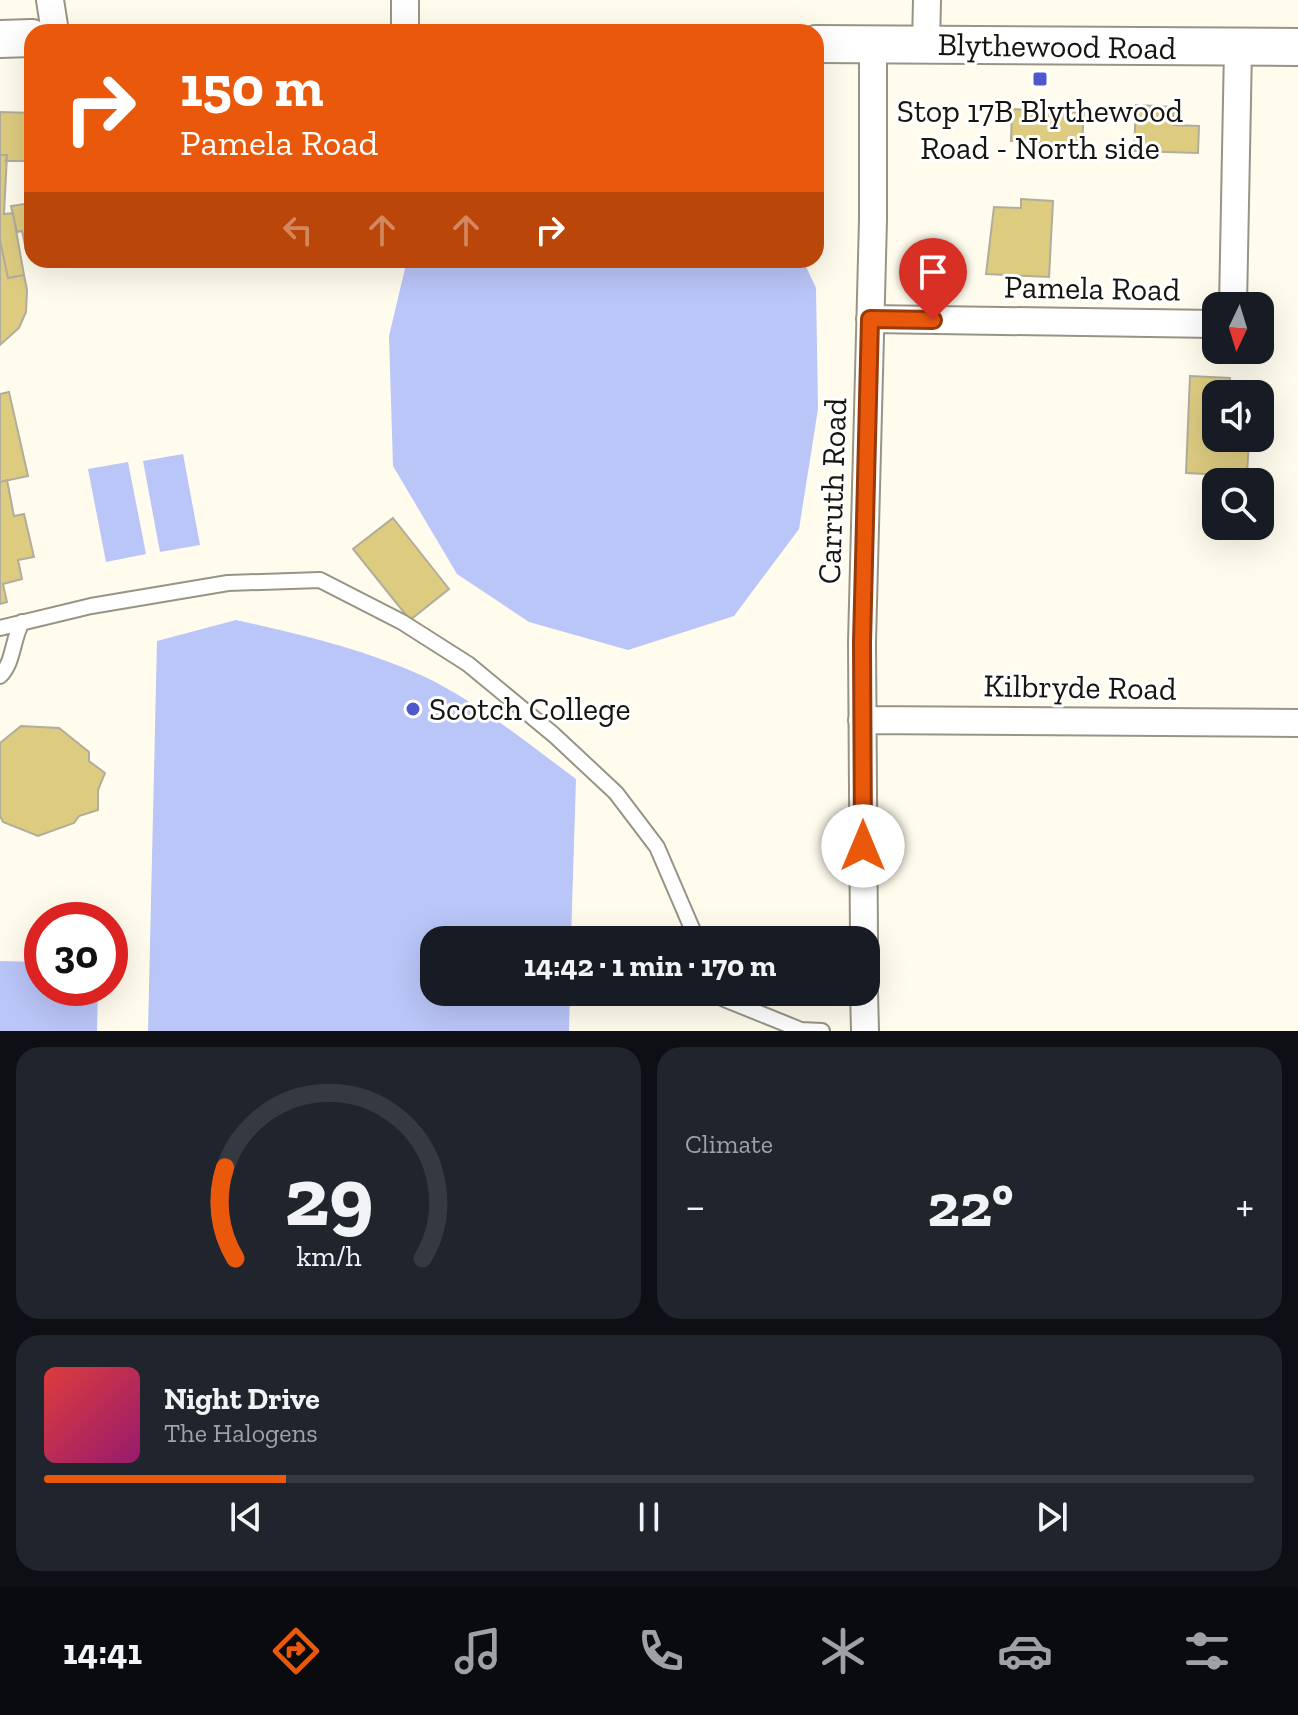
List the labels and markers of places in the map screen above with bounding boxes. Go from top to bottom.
marker: Stop 17B Blythewood Road - North side [1031,70,1049,88]
place label: Stop 17B Blythewood Road - North side [897,92,1184,167]
pin [899,238,967,320]
place label: Scotch College [429,690,631,728]
marker: Scotch College [404,700,422,718]

